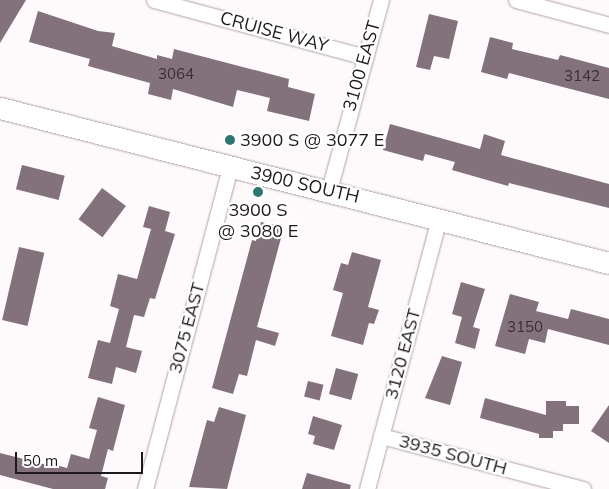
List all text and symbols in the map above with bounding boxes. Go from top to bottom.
street label: CRUISE WAY [218,7,330,57]
street label: 3100 EAST [339,18,385,114]
house number: 3064 [158,65,194,83]
house number: 3142 [564,67,600,85]
place label: 3900 S @ 3077 E [240,129,384,151]
marker: 3900 S @ 3077 E [224,134,236,146]
street label: 3900 SOUTH [249,162,361,208]
marker: 3900 S @ 3080 E [252,186,264,198]
place label: 3900 S @ 3080 E [218,200,298,242]
street label: 3075 EAST [165,280,209,376]
street label: 3120 EAST [381,306,425,402]
house number: 3150 [507,318,543,336]
street label: 3935 SOUTH [397,430,509,480]
scale bar [18,442,145,474]
text: 50 m [23,451,58,470]

